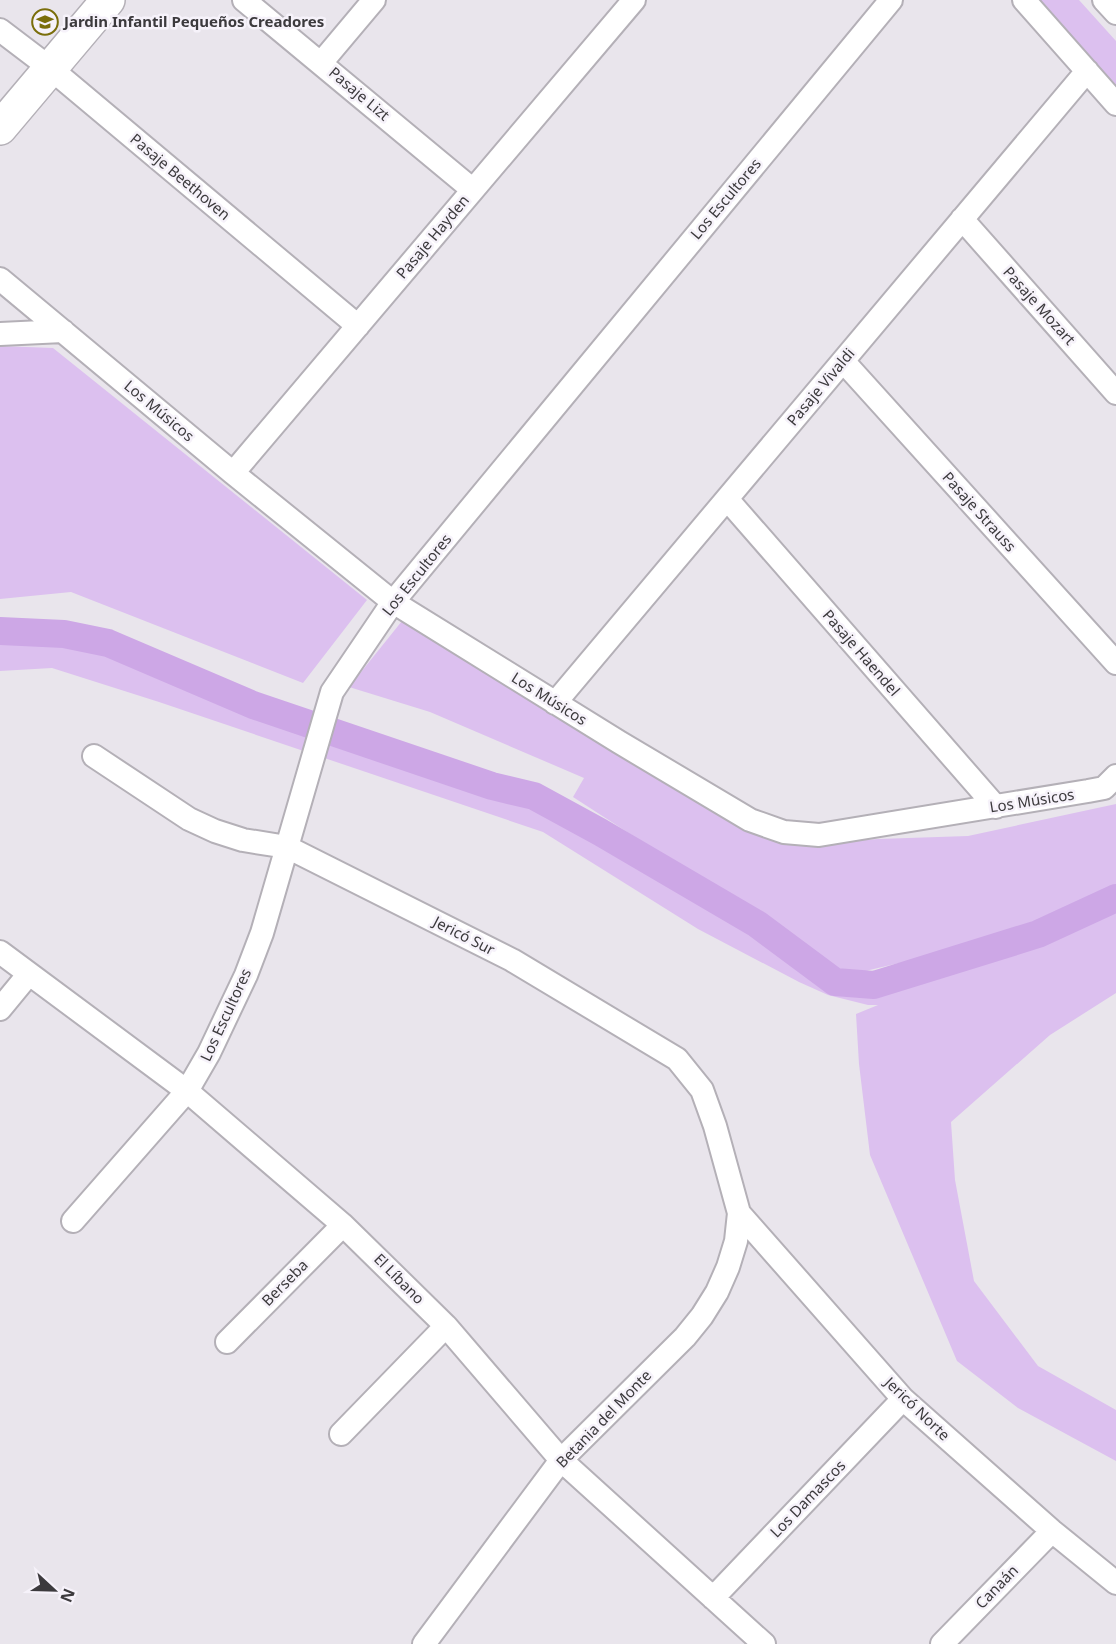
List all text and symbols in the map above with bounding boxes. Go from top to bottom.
school or university icon: Jardin Infantil Pequeños Creadores [30,7,60,37]
place label: Jardin Infantil Pequeños Creadores [62,11,324,31]
street label: Pasaje Lizt [325,62,395,125]
street label: Pasaje Beethoven [126,128,235,224]
street label: Los Escultores [685,154,765,243]
street label: Pasaje Hayden [391,190,473,282]
street label: Pasaje Mozart [999,262,1081,349]
street label: Pasaje Vivaldi [782,343,858,429]
street label: Los Músicos [120,375,199,445]
street label: Pasaje Strauss [939,467,1021,556]
street label: Los Escultores [377,529,455,619]
street label: Pasaje Haendel [819,605,905,700]
street label: Los Músicos [508,667,591,729]
street label: Los Músicos [988,783,1076,817]
street label: Jericó Sur [429,910,499,959]
street label: Los Escultores [195,965,255,1064]
street label: El Líbano [370,1249,429,1308]
street label: Berseba [257,1255,312,1310]
street label: Betania del Monte [551,1365,655,1472]
street label: Jericó Norte [879,1371,955,1444]
street label: Los Damascos [765,1455,849,1541]
north arrow [24,1560,84,1620]
street label: Canaán [971,1560,1022,1612]
text: N [55,1585,81,1606]

